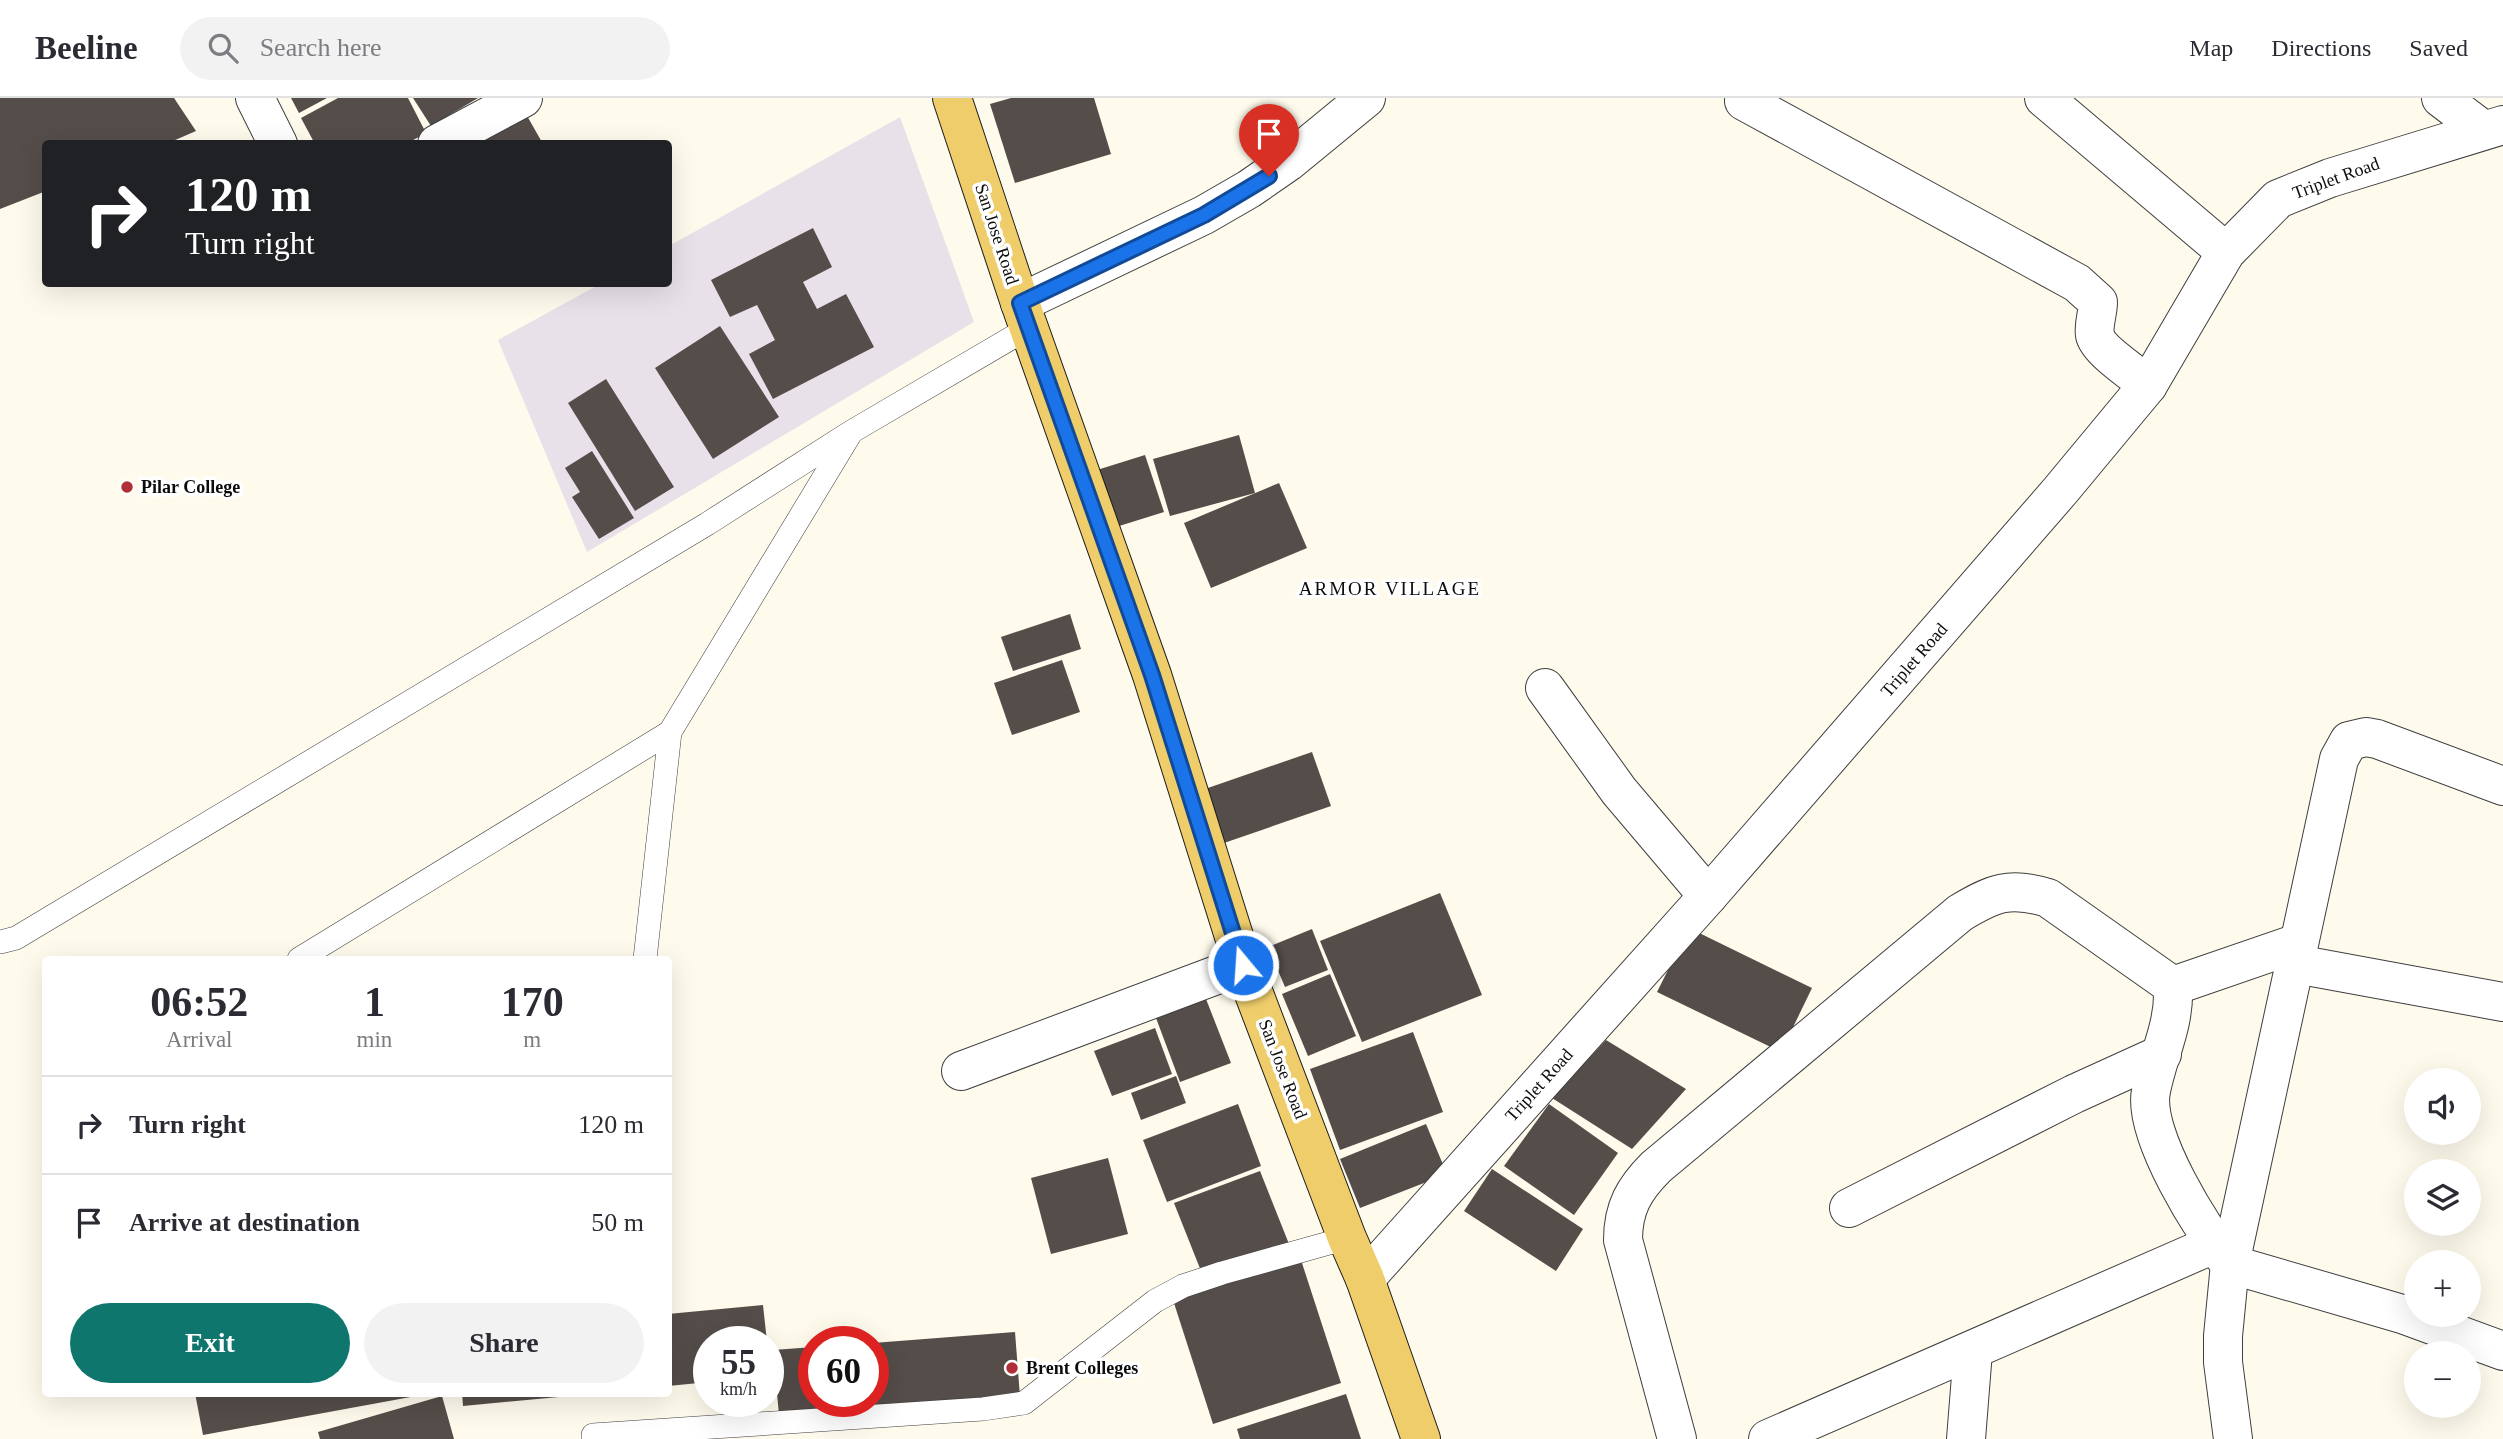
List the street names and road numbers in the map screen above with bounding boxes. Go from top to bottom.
street label: Triplet Road [2290,153,2382,203]
street label: San Jose Road [971,181,1023,287]
street label: Triplet Road [1877,619,1951,701]
street label: San Jose Road [1255,1016,1311,1122]
street label: Triplet Road [1501,1045,1577,1125]

